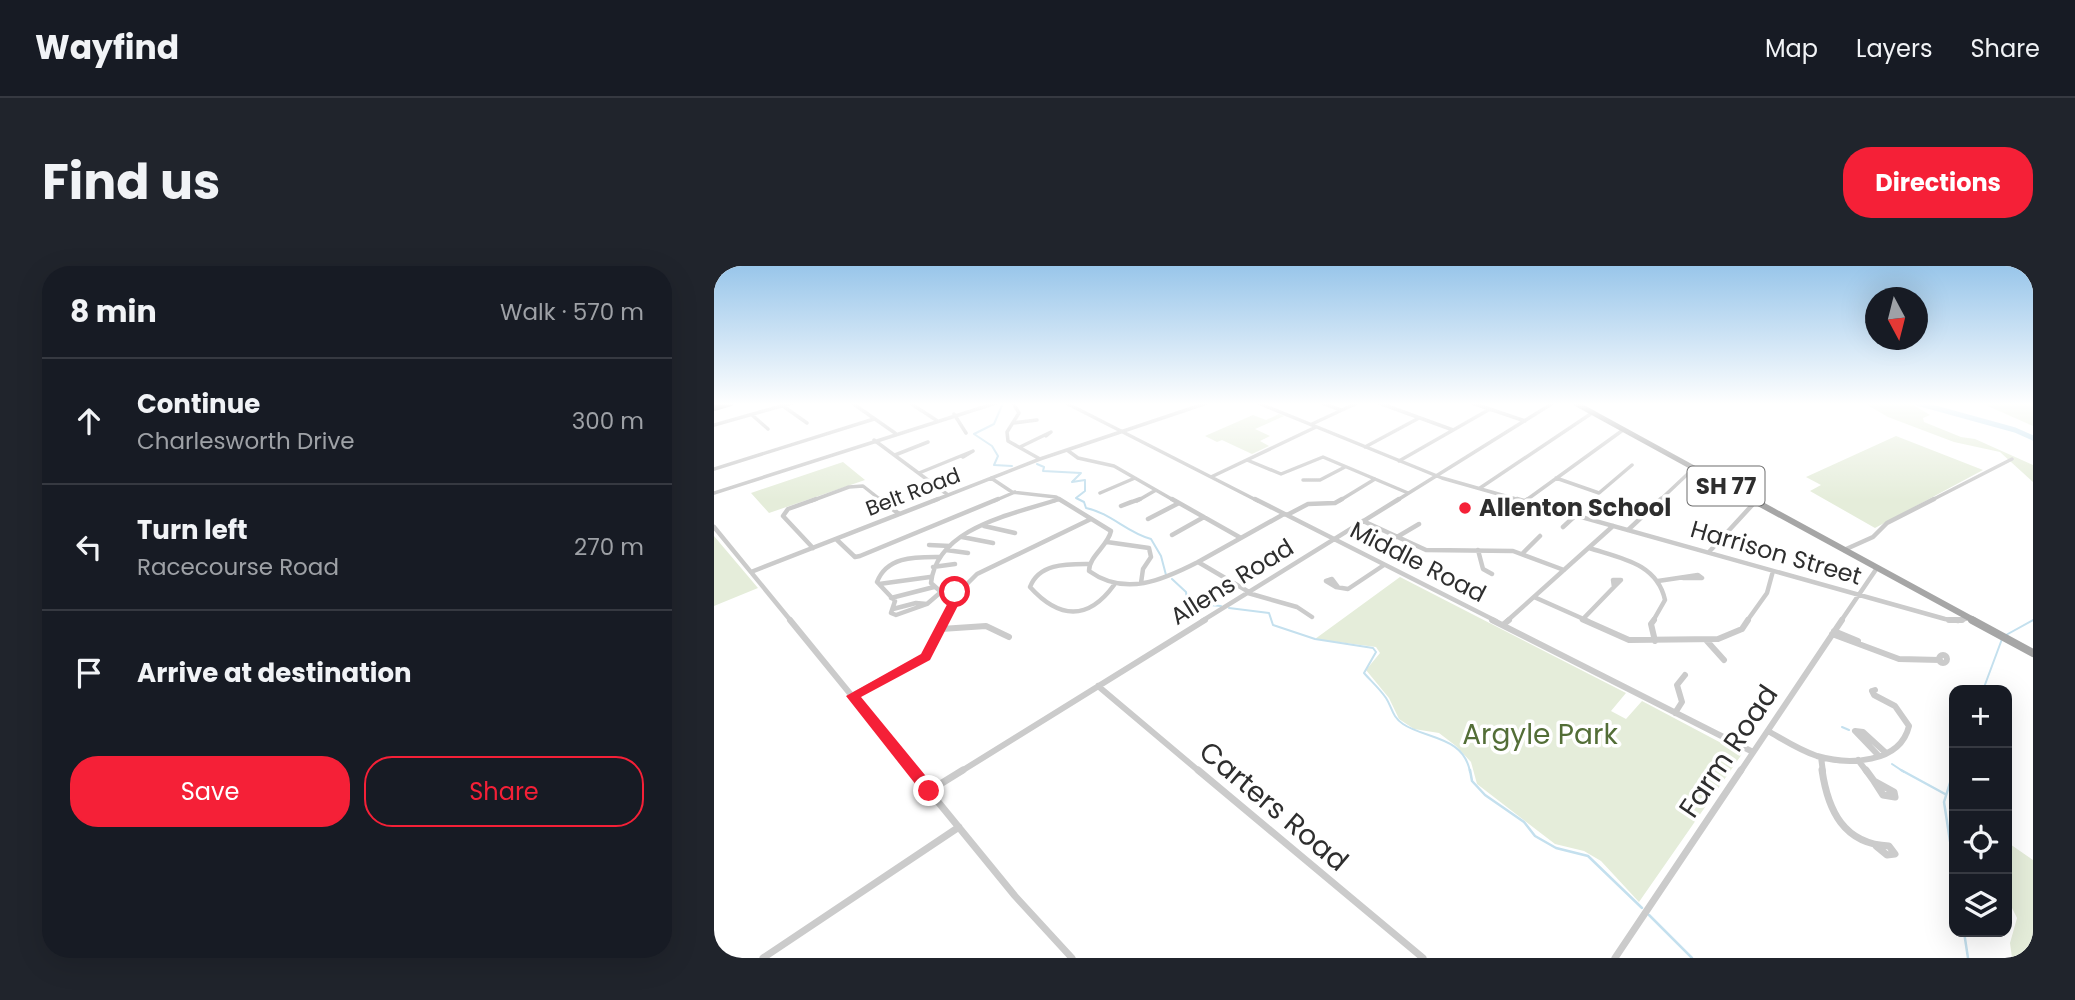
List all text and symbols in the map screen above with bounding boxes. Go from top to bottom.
text: Wayfind [35,24,179,71]
text: Map [1765,32,1818,65]
text: Layers [1856,32,1932,65]
text: Share [1970,32,2040,65]
button: Directions [1843,147,2033,218]
text: Find us [42,148,220,216]
north arrow [1865,287,1928,350]
text: 8 min [70,290,157,333]
text: Walk · 570 m [500,296,644,328]
text: Continue [137,386,260,422]
icon: ahead [70,402,108,440]
text: 300 m [572,405,644,437]
text: Charlesworth Drive [137,425,355,457]
street label: Belt Road [861,460,964,523]
road number: SH 77 [1688,466,1764,506]
place label: Allenton School [1479,491,1671,524]
marker: Allenton School [1457,500,1473,516]
text: Turn left [137,512,248,548]
street label: Harrison Street [1687,512,1866,593]
street label: Middle Road [1345,513,1492,610]
icon: left [70,528,108,566]
text: 270 m [574,531,644,563]
street label: Allens Road [1164,531,1300,633]
text: Racecourse Road [137,551,339,583]
route start [939,576,970,607]
icon: arrive [70,654,108,692]
text: Arrive at destination [137,655,412,691]
street label: Farm Road [1670,677,1787,825]
map controls [1949,685,2012,937]
button: + [1949,685,2012,748]
park label: Argyle Park [1462,715,1618,754]
street label: Carters Road [1191,732,1357,880]
button: − [1949,748,2012,811]
button: Save [70,756,350,827]
button: Share [364,756,644,827]
route end [913,775,944,806]
button: locate [1949,811,2012,874]
button: layers [1949,874,2012,937]

